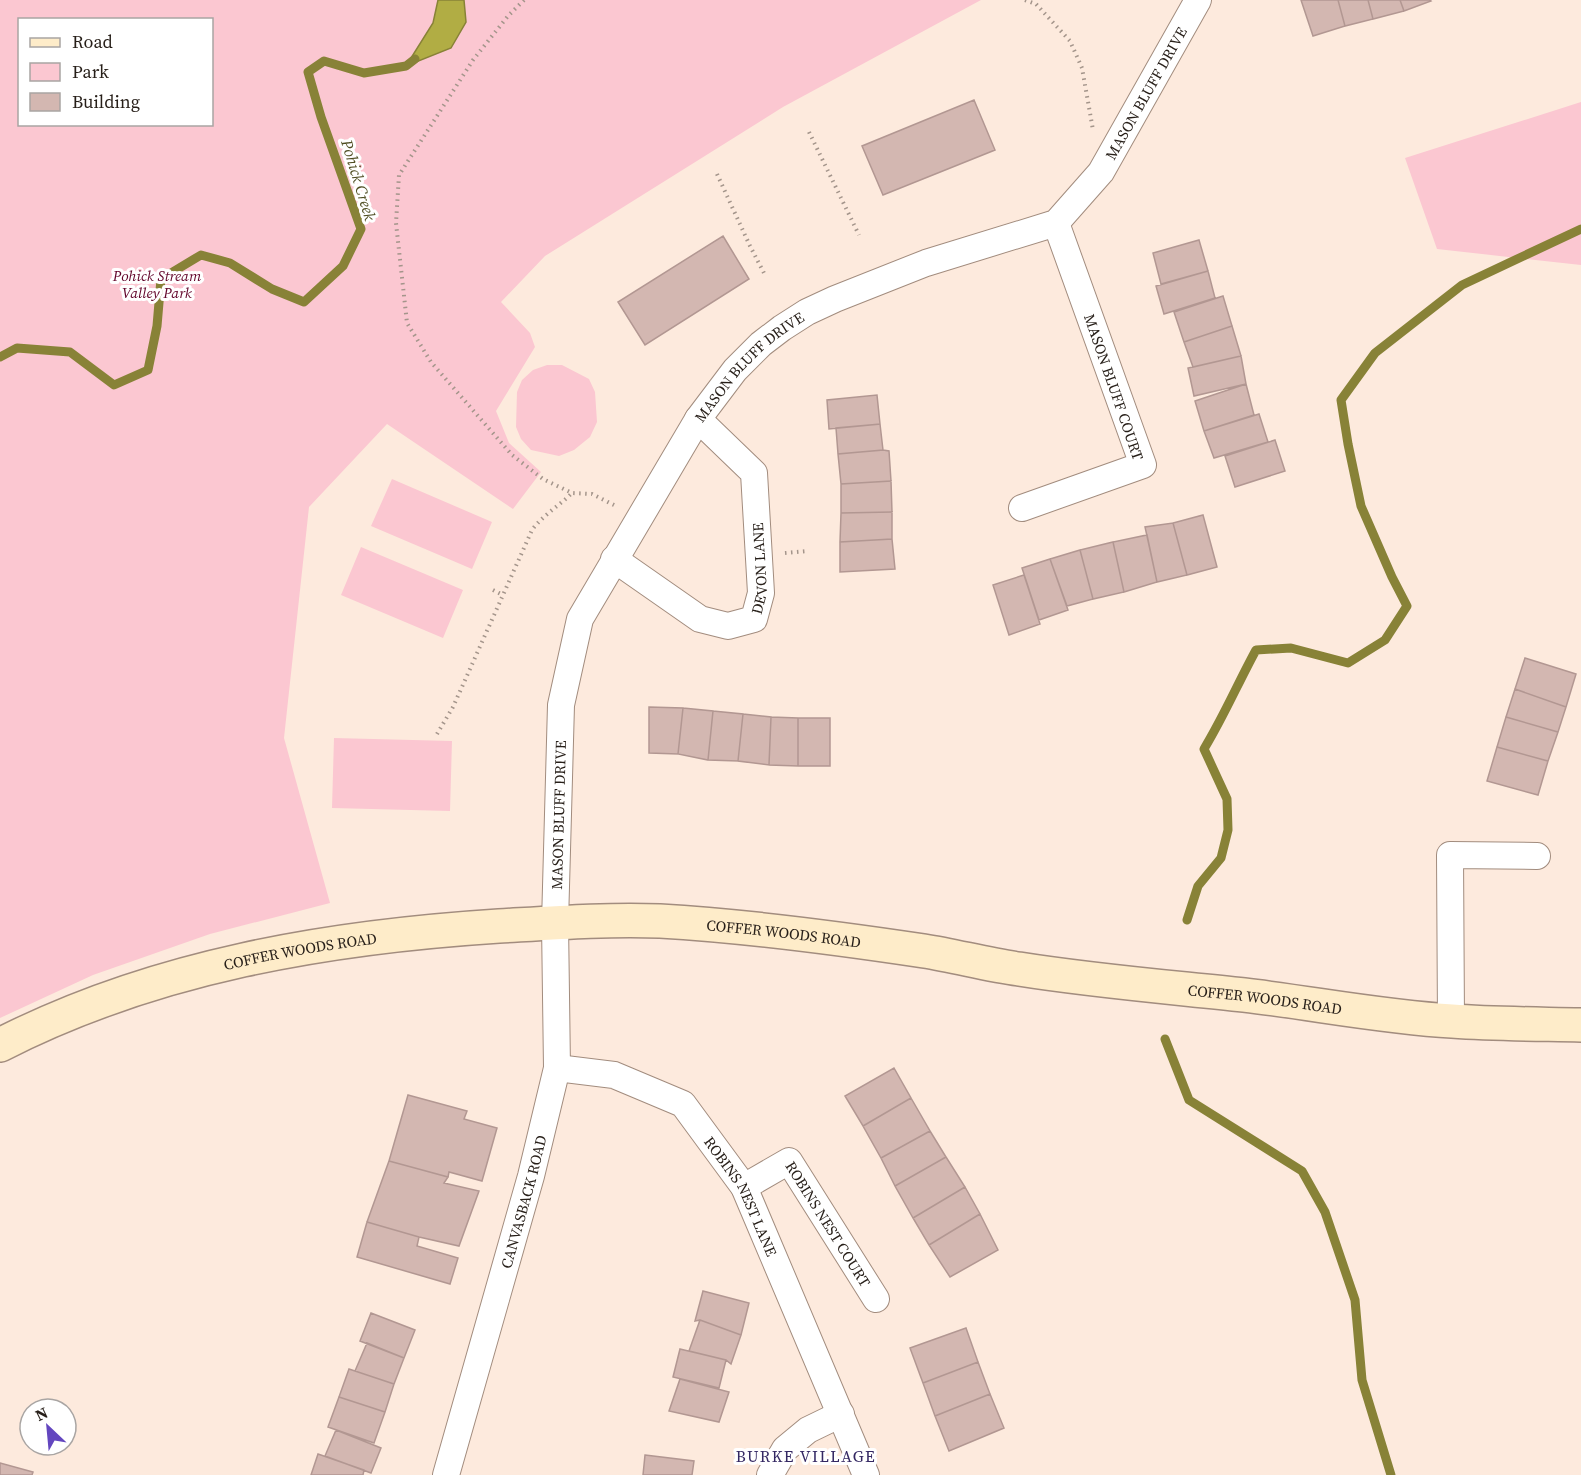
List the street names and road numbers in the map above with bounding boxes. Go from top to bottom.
street label: MASON BLUFF DRIVE [1100,23,1191,163]
street label: MASON BLUFF DRIVE [689,306,808,426]
street label: MASON BLUFF COURT [1079,311,1149,463]
street label: DEVON LANE [745,522,772,617]
street label: MASON BLUFF DRIVE [545,740,571,890]
street label: COFFER WOODS ROAD [706,914,862,952]
street label: COFFER WOODS ROAD [221,927,378,975]
street label: COFFER WOODS ROAD [1187,979,1343,1019]
street label: ROBINS NEST LANE [700,1132,783,1259]
street label: CANVASBACK ROAD [495,1133,551,1271]
street label: ROBINS NEST COURT [781,1157,876,1291]

